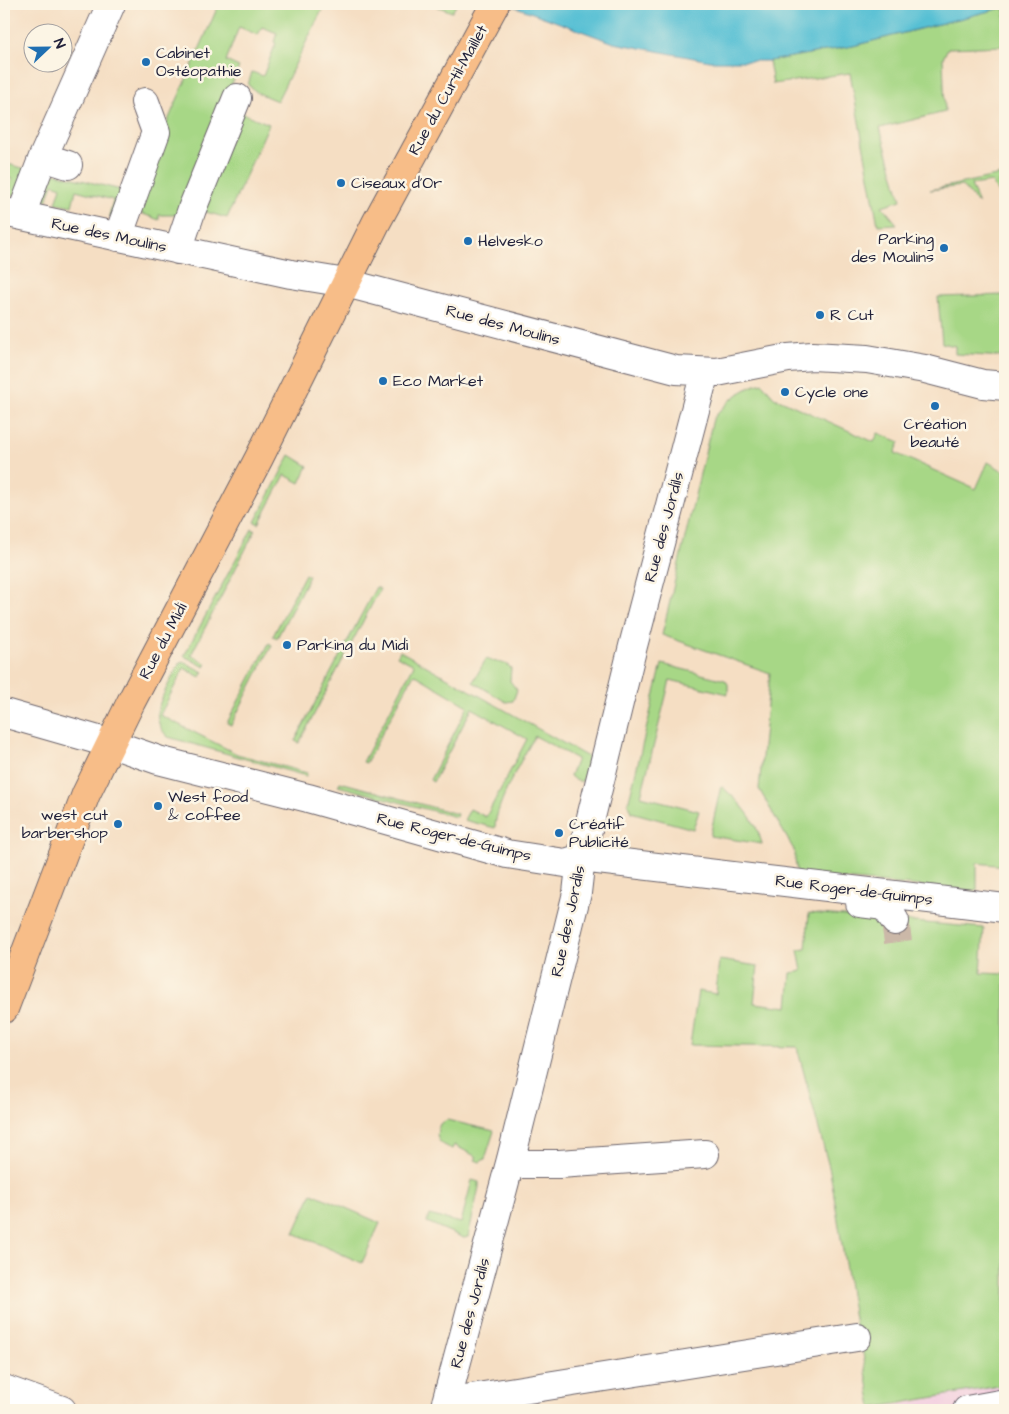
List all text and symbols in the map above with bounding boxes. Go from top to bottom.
street label: Rue du Curtil-Maillet [403,20,493,159]
north arrow [22,22,72,72]
text: N [48,36,70,52]
place label: Cabinet Ostéopathie [156,42,242,82]
marker: Cabinet Ostéopathie [140,56,152,68]
place label: Ciseaux d'Or [351,172,442,194]
marker: Ciseaux d'Or [335,177,347,189]
street label: Rue des Moulins [49,212,169,258]
place label: Parking des Moulins [851,228,934,268]
place label: Helvesko [478,230,543,252]
marker: Helvesko [462,235,474,247]
marker: Parking des Moulins [938,242,950,254]
street label: Rue des Moulins [444,299,562,351]
place label: R Cut [830,304,874,326]
marker: R Cut [814,309,826,321]
place label: Eco Market [393,370,484,392]
marker: Eco Market [377,375,389,387]
place label: Cycle one [795,381,869,404]
marker: Cycle one [779,386,791,398]
marker: Création beauté [929,400,941,412]
place label: Création beauté [904,413,966,453]
street label: Rue des Jordils [639,469,689,585]
street label: Rue du Midi [134,598,193,683]
place label: Parking du Midi [297,634,409,657]
marker: Parking du Midi [281,639,293,651]
place label: West food & coffee [168,786,248,826]
marker: West food & coffee [152,800,164,812]
place label: west cut barbershop [22,804,109,844]
street label: Rue Roger-de-Guimps [374,807,534,868]
place label: Créatif Publicité [569,813,629,853]
marker: west cut barbershop [112,818,124,830]
marker: Créatif Publicité [553,827,565,839]
street label: Rue des Jordils [545,863,591,979]
street label: Rue Roger-de-Guimps [774,869,934,912]
street label: Rue des Jordils [445,1255,495,1371]

